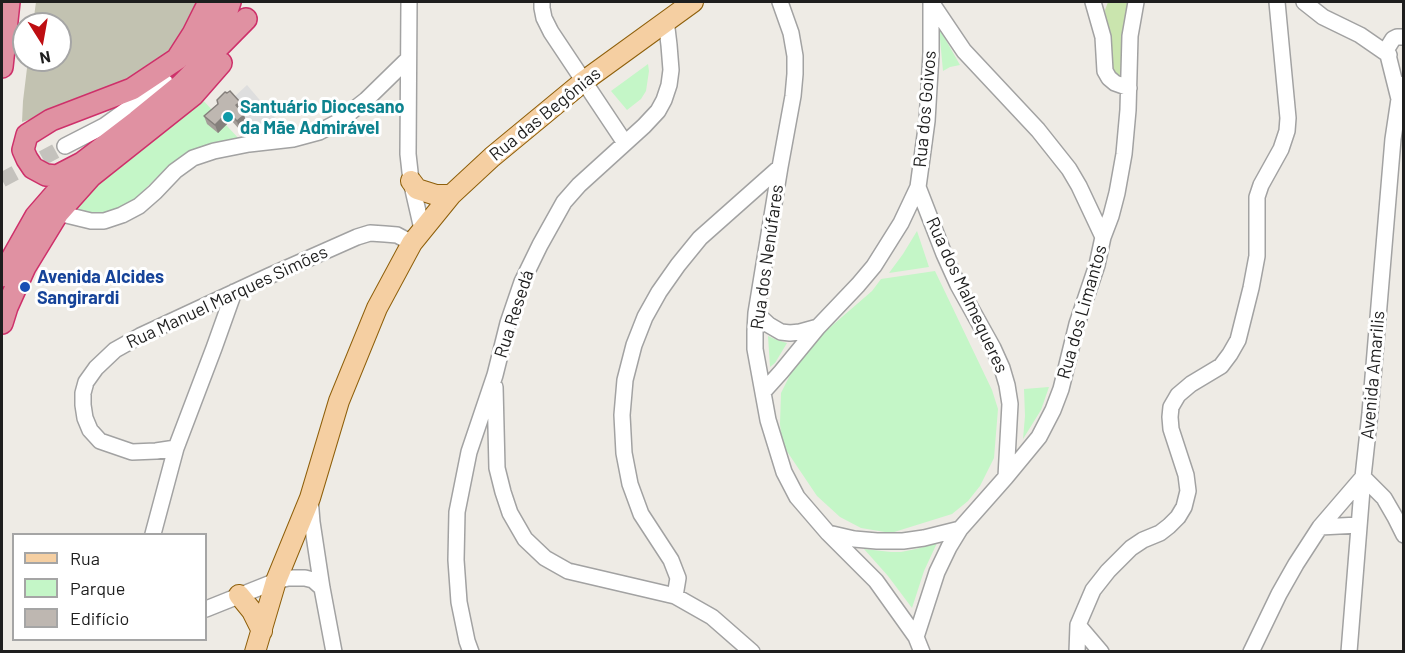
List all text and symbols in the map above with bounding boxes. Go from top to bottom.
north arrow [12,12,72,72]
text: N [38,48,52,69]
street label: Rua dos Goivos [909,50,941,168]
street label: Rua das Begônias [485,62,605,166]
place label: Santuário Diocesano da Mãe Admirável [240,96,405,138]
marker: Santuário Diocesano da Mãe Admirável [221,110,235,124]
street label: Rua dos Nenúfares [746,183,788,331]
street label: Rua dos Malmequeres [921,214,1013,376]
street label: Rua Manuel Marques Simões [123,241,331,353]
street label: Rua dos Limantos [1053,242,1111,382]
place label: Avenida Alcides Sangirardi [37,266,164,308]
street label: Rua Resedá [490,267,538,361]
marker: Avenida Alcides Sangirardi [18,280,32,294]
street label: Avenida Amarilis [1357,310,1389,440]
legend [12,533,207,641]
text: Rua [70,547,100,569]
text: Parque [70,577,125,599]
text: Edifício [70,607,129,629]

